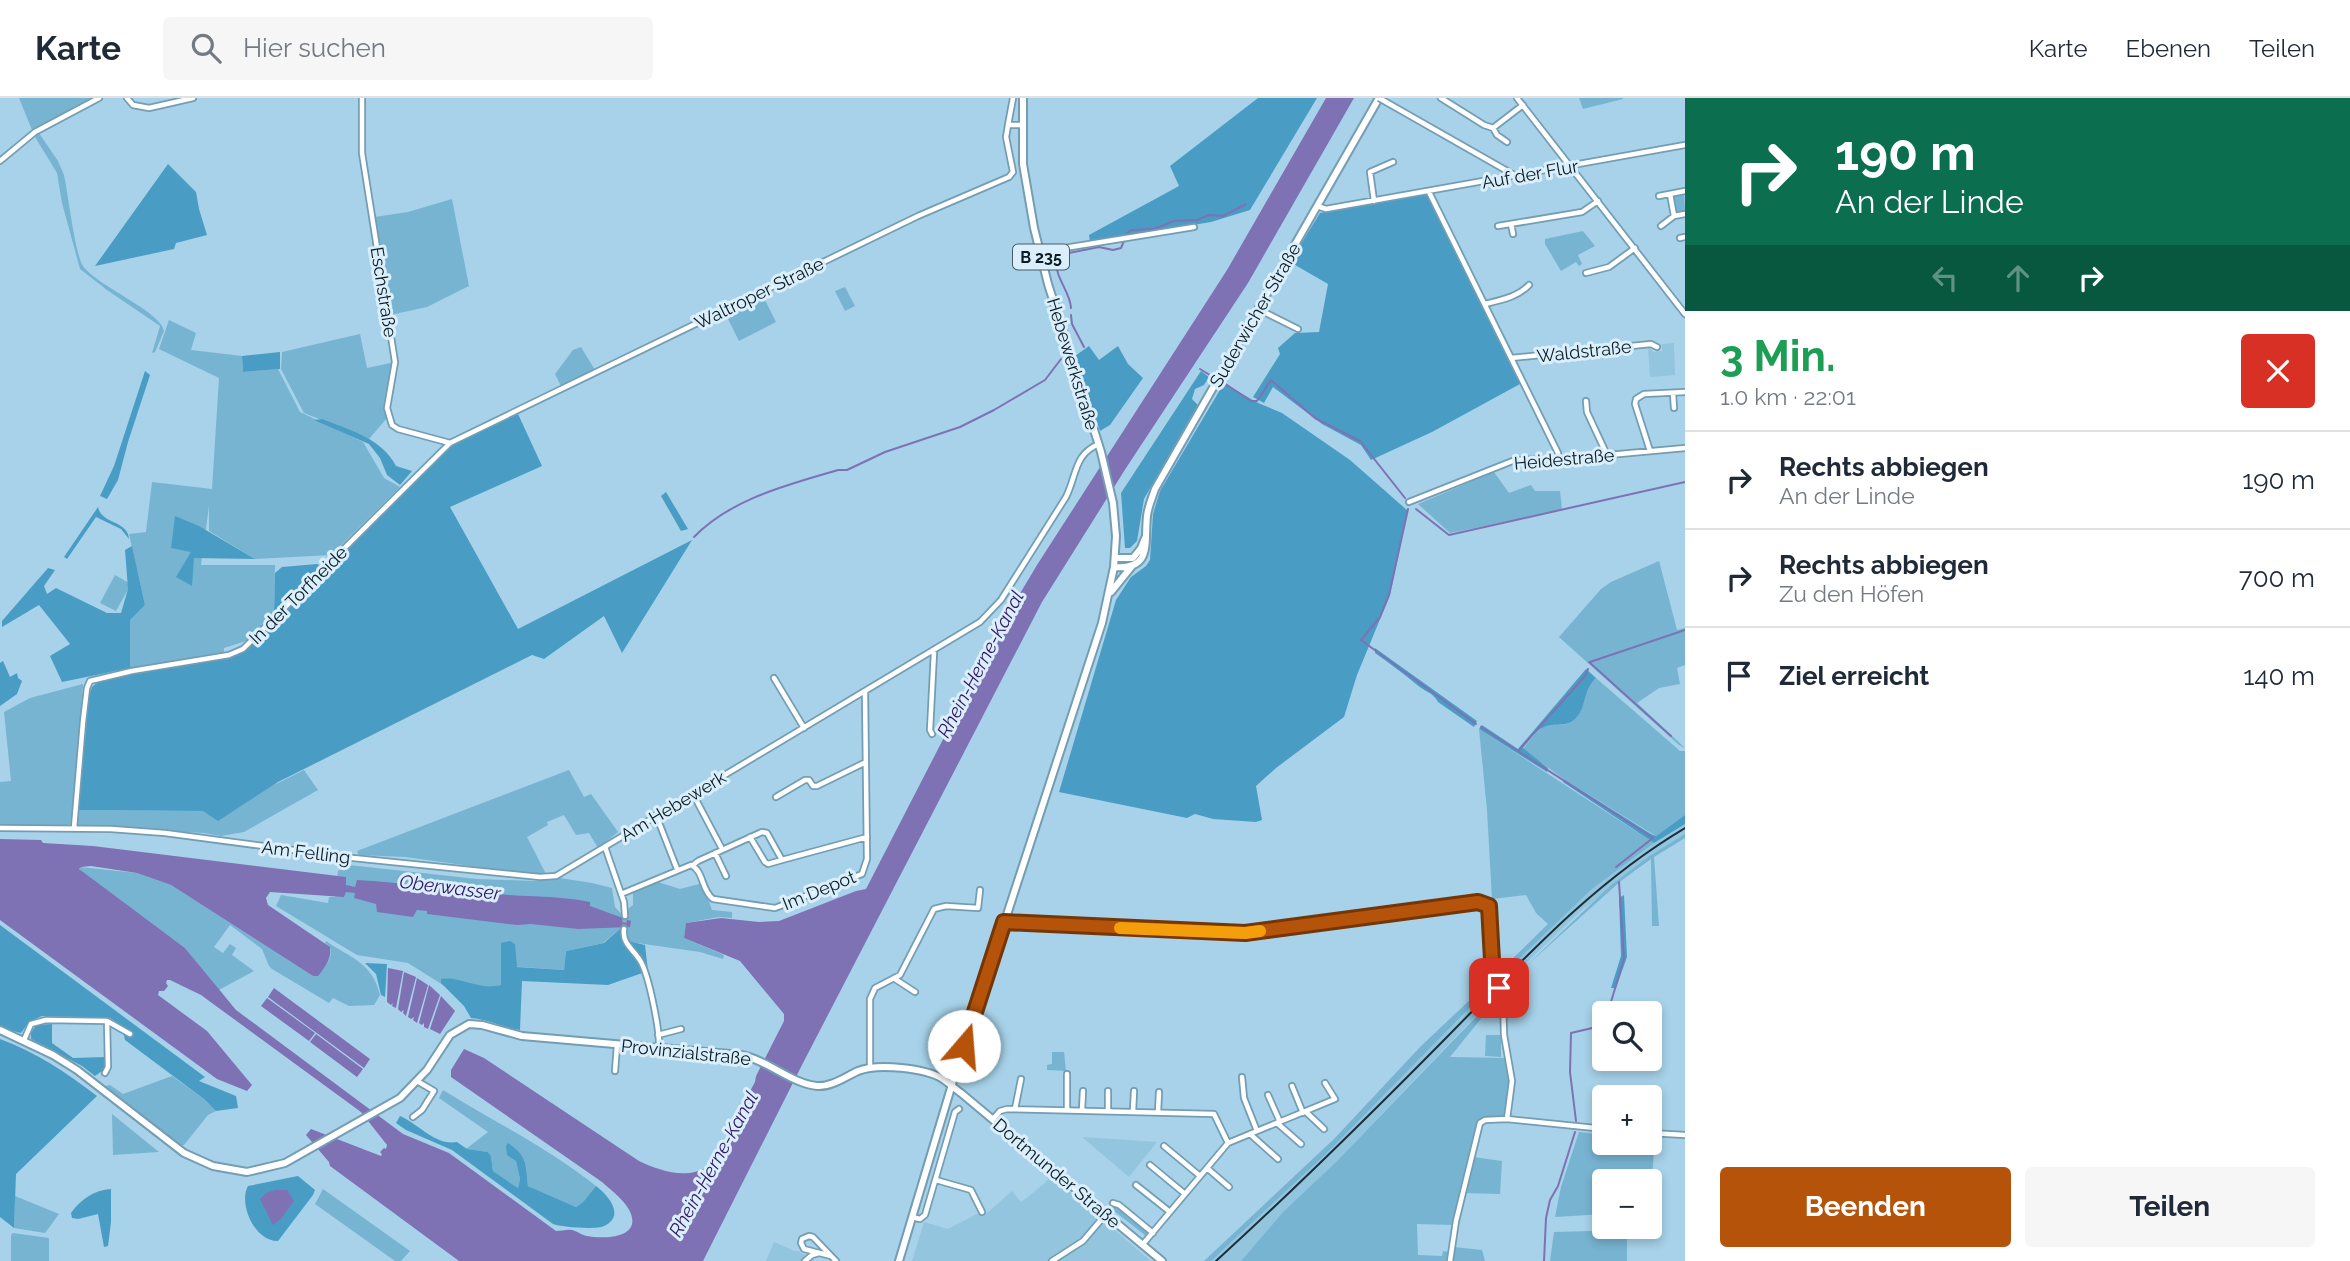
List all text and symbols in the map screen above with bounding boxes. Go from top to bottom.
search box [163,17,653,80]
text: Karte [35,29,121,68]
icon: search [187,29,225,67]
text: Hier suchen [243,33,386,63]
text: Karte [2029,34,2088,63]
text: Ebenen [2126,34,2211,63]
text: Teilen [2249,34,2315,63]
text: 190 m [1835,124,1976,181]
icon: right [1720,126,1811,217]
street label: Auf der Flur [1480,155,1581,193]
text: An der Linde [1835,183,2024,220]
street label: Suderwicher Straße [1205,239,1305,391]
road number: B 235 [1013,244,1069,270]
street label: Eschstraße [366,245,402,339]
street label: Waltroper Straße [691,252,827,333]
icon: left [1926,259,1964,297]
icon: ahead [1999,259,2037,297]
icon: right [2072,259,2110,297]
street label: Hebewerkstraße [1043,295,1103,433]
text: 3 Min. [1720,332,1835,381]
button: close [2241,334,2315,408]
street label: Waldstraße [1536,336,1633,366]
text: 1.0 km · 22:01 [1720,383,1856,410]
street label: Heidestraße [1513,444,1615,474]
text: Rechts abbiegen [1779,452,1989,482]
icon: right [1720,461,1758,499]
text: 190 m [2242,465,2315,495]
text: An der Linde [1779,482,1915,509]
street label: In der Torfheide [245,541,352,648]
text: Rechts abbiegen [1779,550,1989,580]
icon: right [1720,559,1758,597]
text: 700 m [2239,563,2315,593]
text: Zu den Höfen [1779,580,1924,607]
water label: Rhein-Herne-Kanal [932,587,1028,741]
icon: arrive [1720,657,1758,695]
text: Ziel erreicht [1779,661,1929,691]
text: 140 m [2243,661,2315,691]
street label: Am Hebewerk [617,766,730,846]
street label: Am Felling [260,836,352,868]
street label: Im Depot [779,866,859,914]
water label: Oberwasser [398,870,503,904]
pin [1469,958,1529,1018]
icon: arrive [1480,969,1518,1007]
map controls [1592,1001,1662,1239]
button: search [1592,1001,1662,1071]
position arrow [927,1009,1001,1083]
street label: Provinzialstraße [620,1035,752,1069]
button: + [1592,1085,1662,1155]
water label: Rhein-Herne-Kanal [664,1087,762,1241]
street label: Dortmunder Straße [989,1114,1125,1233]
button: Beenden [1720,1167,2011,1247]
button: Teilen [2025,1167,2315,1247]
button: − [1592,1169,1662,1239]

